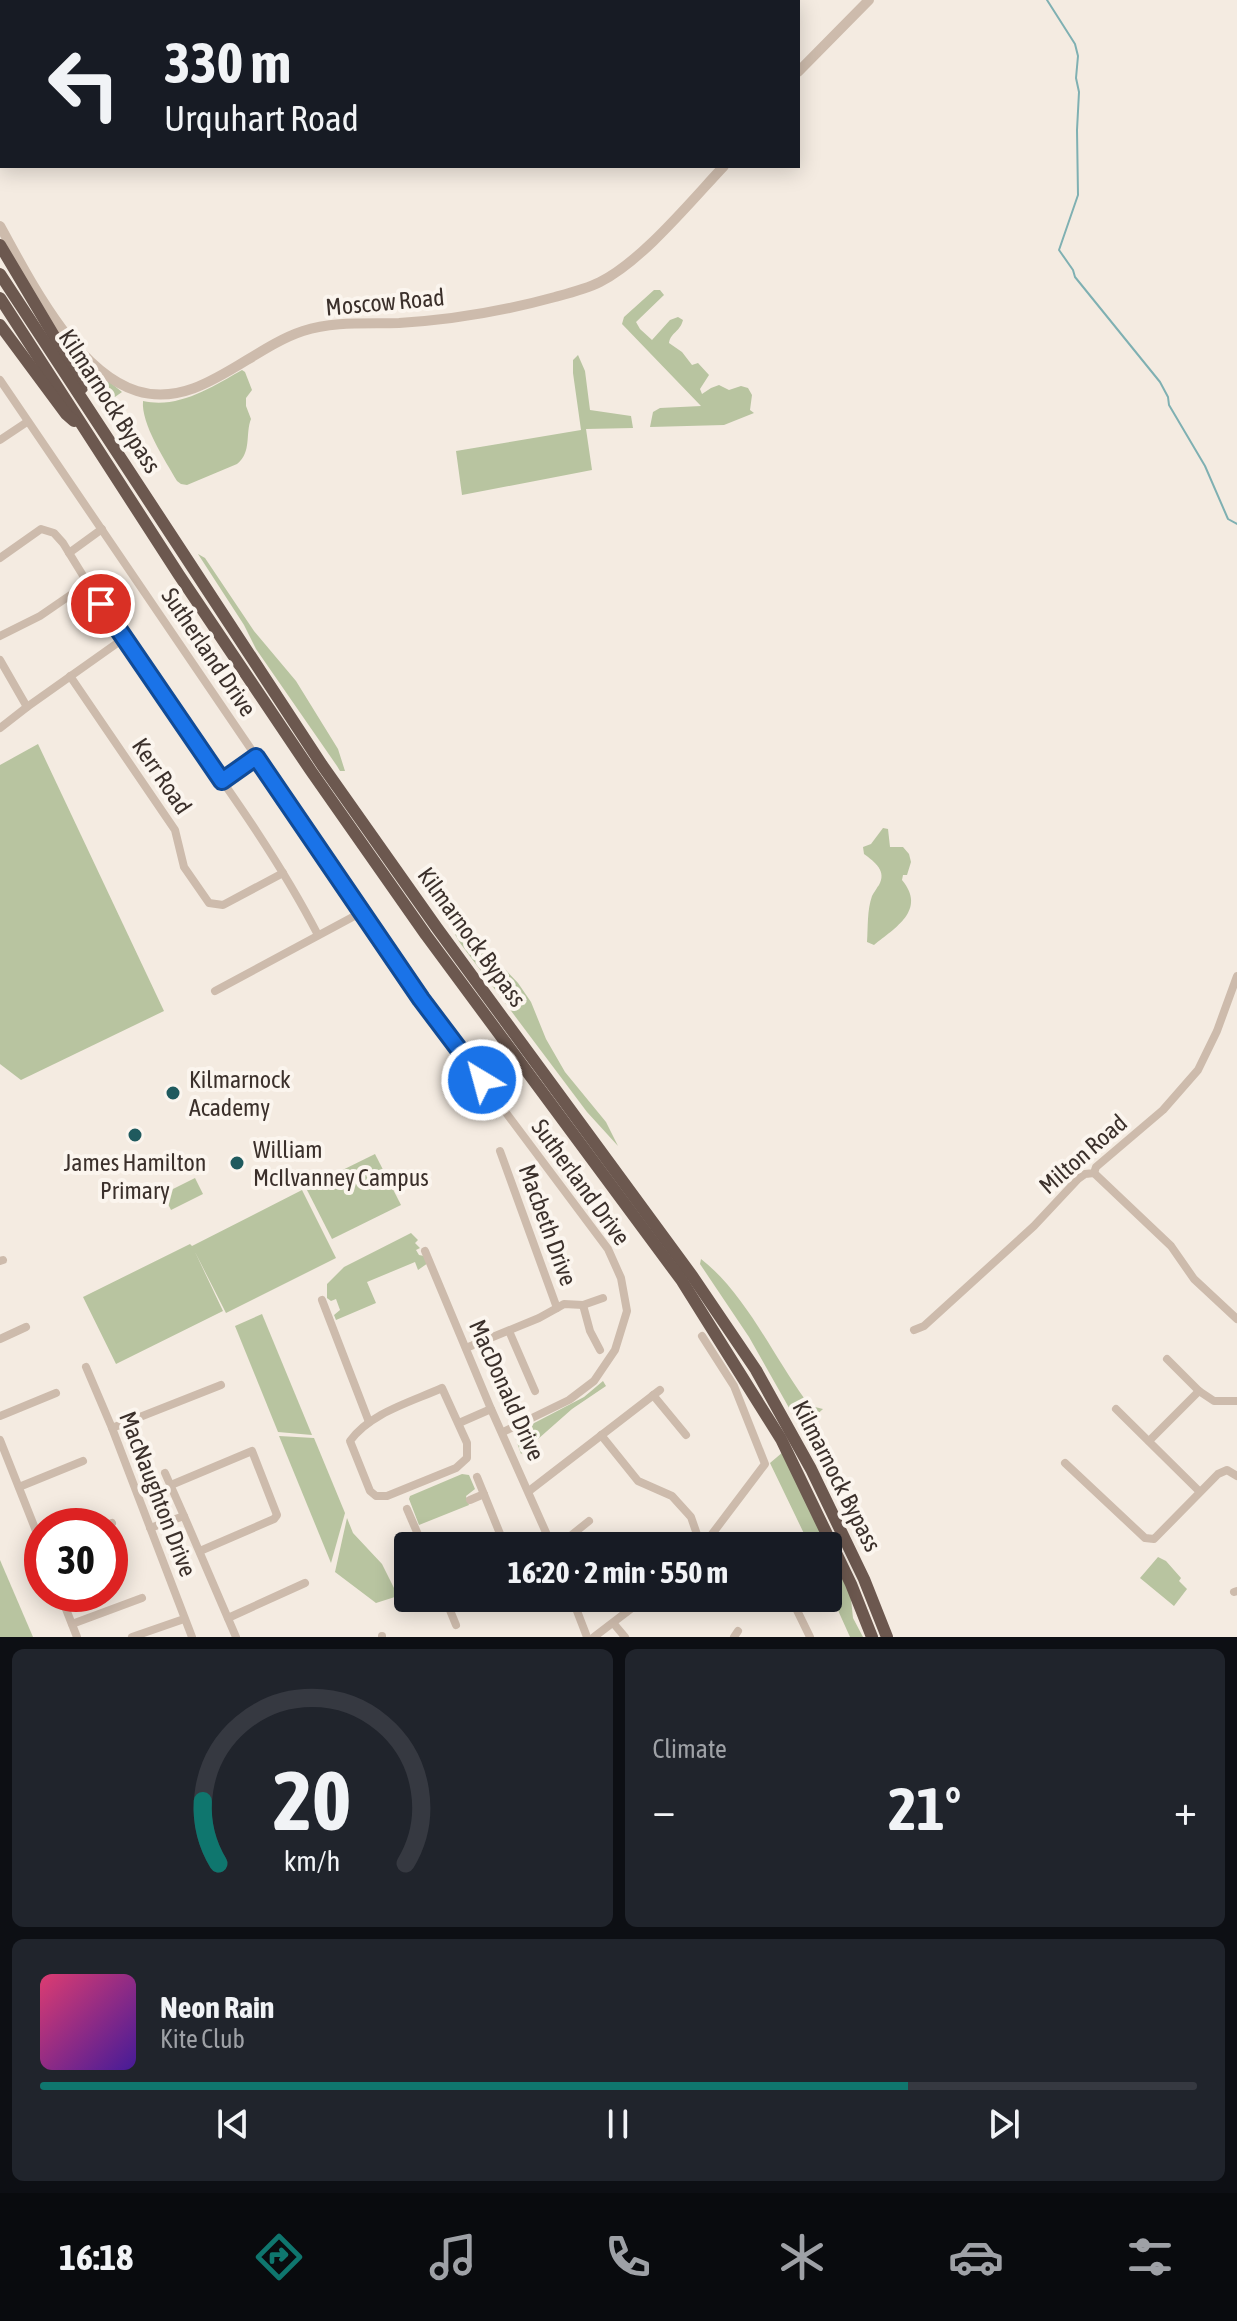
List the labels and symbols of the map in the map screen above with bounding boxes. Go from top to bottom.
street label: Moscow Road [324,283,446,321]
street label: Kilmarnock Bypass [54,324,166,478]
pin [67,570,135,638]
street label: Sutherland Drive [156,583,262,721]
street label: Kerr Road [127,733,197,819]
street label: Kilmarnock Bypass [412,862,532,1012]
position arrow [440,1038,524,1122]
place label: Kilmarnock Academy [189,1066,291,1121]
marker: Kilmarnock Academy [164,1084,182,1102]
street label: Milton Road [1034,1109,1132,1199]
street label: Sutherland Drive [526,1114,636,1250]
marker: James Hamilton Primary [126,1126,144,1144]
place label: William McIlvanney Campus [253,1136,429,1191]
place label: James Hamilton Primary [64,1149,206,1204]
marker: William McIlvanney Campus [228,1154,246,1172]
street label: Macbeth Drive [514,1161,582,1289]
street label: MacDonald Drive [464,1316,550,1464]
street label: Kilmarnock Bypass [787,1396,887,1556]
street label: MacNaughton Drive [114,1408,202,1580]
speed limit sign: 30 [24,1508,128,1612]

